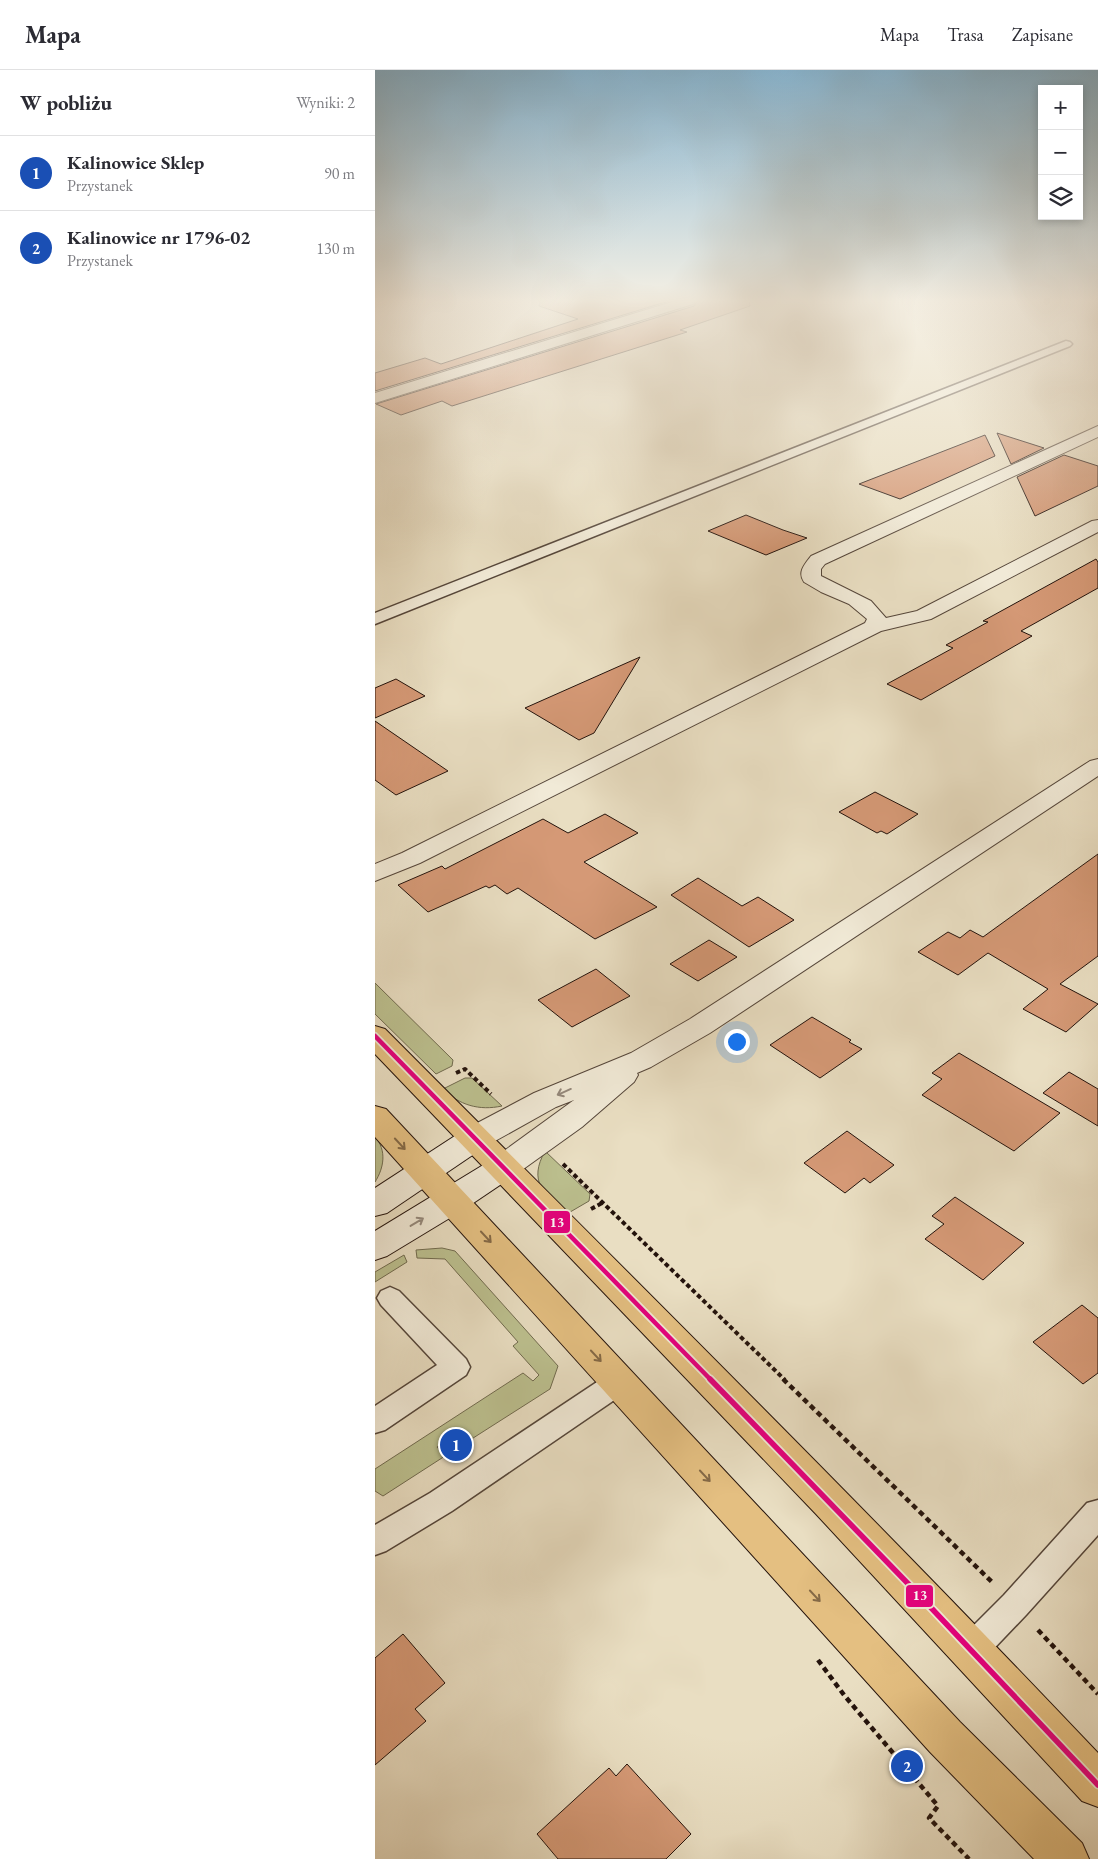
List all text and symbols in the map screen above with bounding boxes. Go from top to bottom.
text: Mapa [25,19,81,50]
text: Mapa [880,23,919,46]
text: Trasa [947,23,984,46]
text: Zapisane [1012,23,1073,46]
map controls [1038,85,1083,220]
button: + [1038,85,1083,130]
text: W pobliżu [20,89,112,116]
text: Wyniki: 2 [296,92,355,113]
button: − [1038,130,1083,175]
text: Kalinowice Sklep [67,150,204,175]
text: 1 [32,163,40,184]
text: 90 m [324,163,355,184]
text: Przystanek [67,175,133,196]
button: layers [1038,175,1083,220]
text: Kalinowice nr 1796-02 [67,225,250,250]
text: 2 [32,238,40,259]
text: 130 m [316,238,355,259]
text: Przystanek [67,250,133,271]
your location [724,1029,750,1055]
one-way arrow [557,1087,572,1097]
one-way arrow [394,1137,405,1150]
line badge: 13 [543,1210,571,1234]
text: 13 [550,1213,564,1231]
one-way arrow [410,1217,424,1227]
one-way arrow [480,1230,492,1243]
one-way arrow [590,1350,601,1363]
pin: 1 [440,1426,472,1464]
one-way arrow [700,1470,711,1483]
line badge: 13 [905,1584,934,1608]
text: 13 [913,1586,927,1604]
one-way arrow [809,1589,821,1602]
pin: 2 [891,1747,923,1785]

